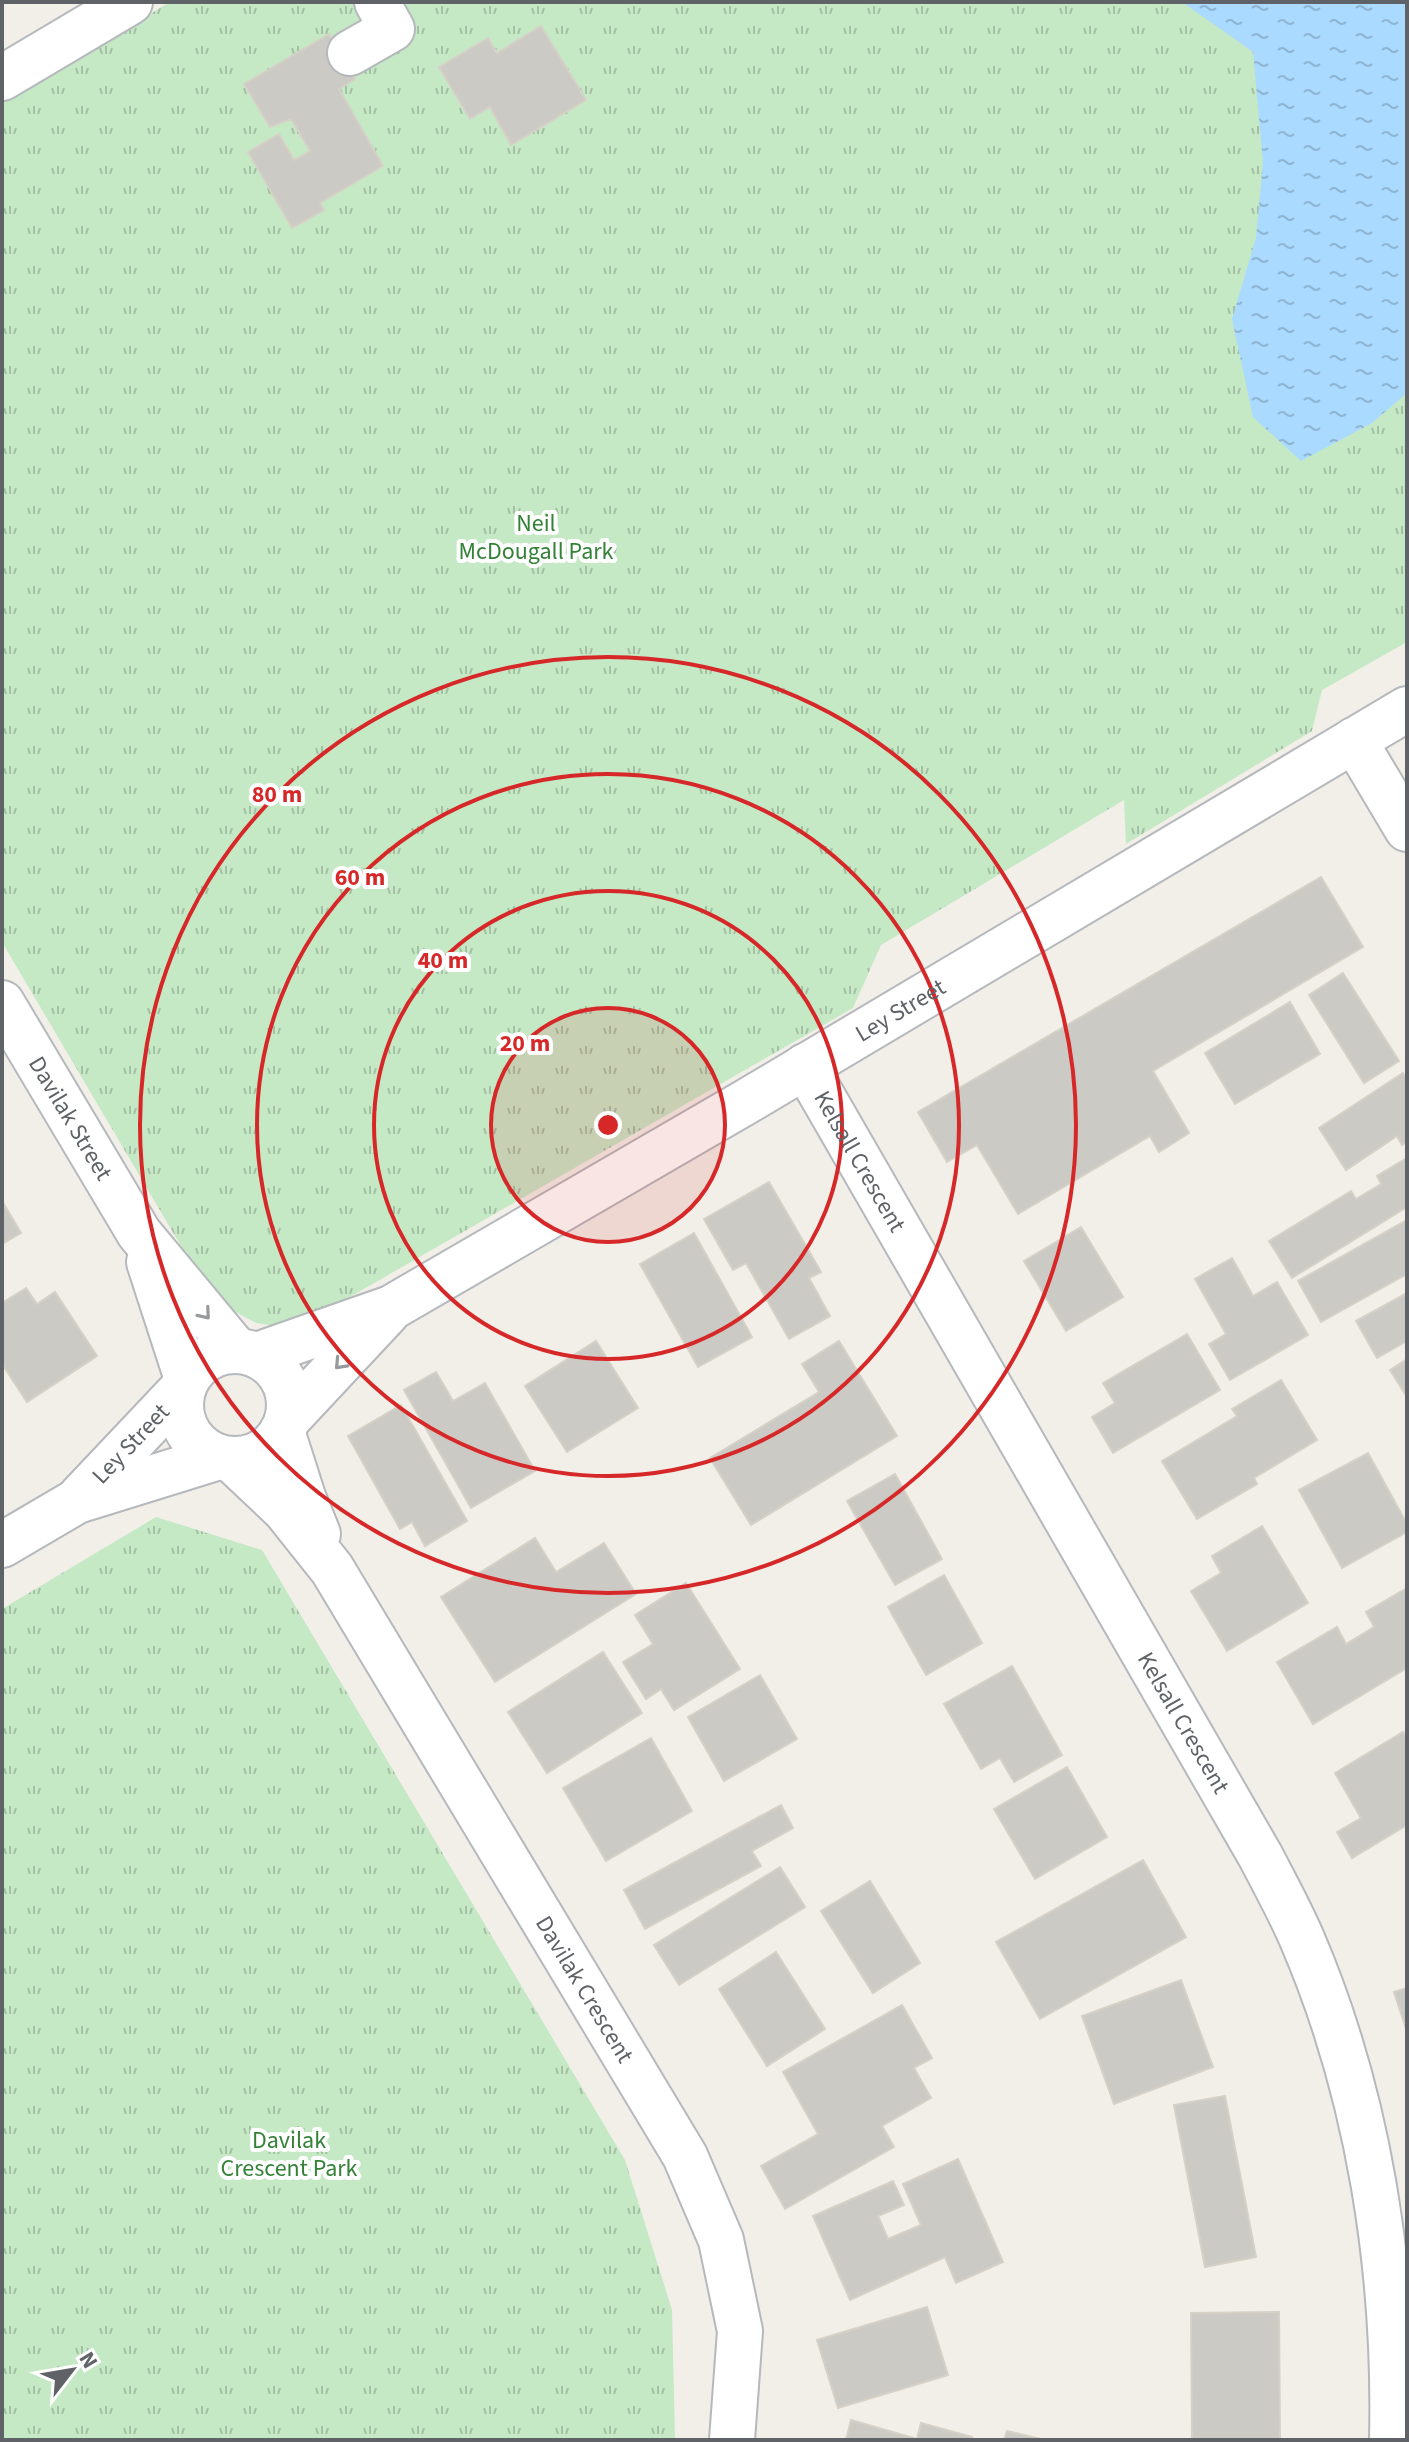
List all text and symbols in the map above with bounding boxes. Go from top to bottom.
park label: Neil McDougall Park [459,506,614,569]
text: 80 m [252,777,302,812]
text: 60 m [335,860,385,895]
text: 40 m [418,943,468,978]
street label: Ley Street [849,970,952,1051]
text: 20 m [500,1026,550,1061]
street label: Davilak Street [20,1050,121,1187]
street label: Kelsall Crescent [805,1084,914,1239]
centre of rings [594,1111,622,1139]
one-way arrow [195,1304,210,1319]
one-way arrow [335,1355,349,1370]
street label: Ley Street [84,1396,178,1492]
street label: Kelsall Crescent [1128,1646,1238,1800]
street label: Davilak Crescent [526,1909,642,2070]
park label: Davilak Crescent Park [221,2123,358,2186]
north arrow [32,2330,112,2410]
text: N [71,2346,106,2375]

